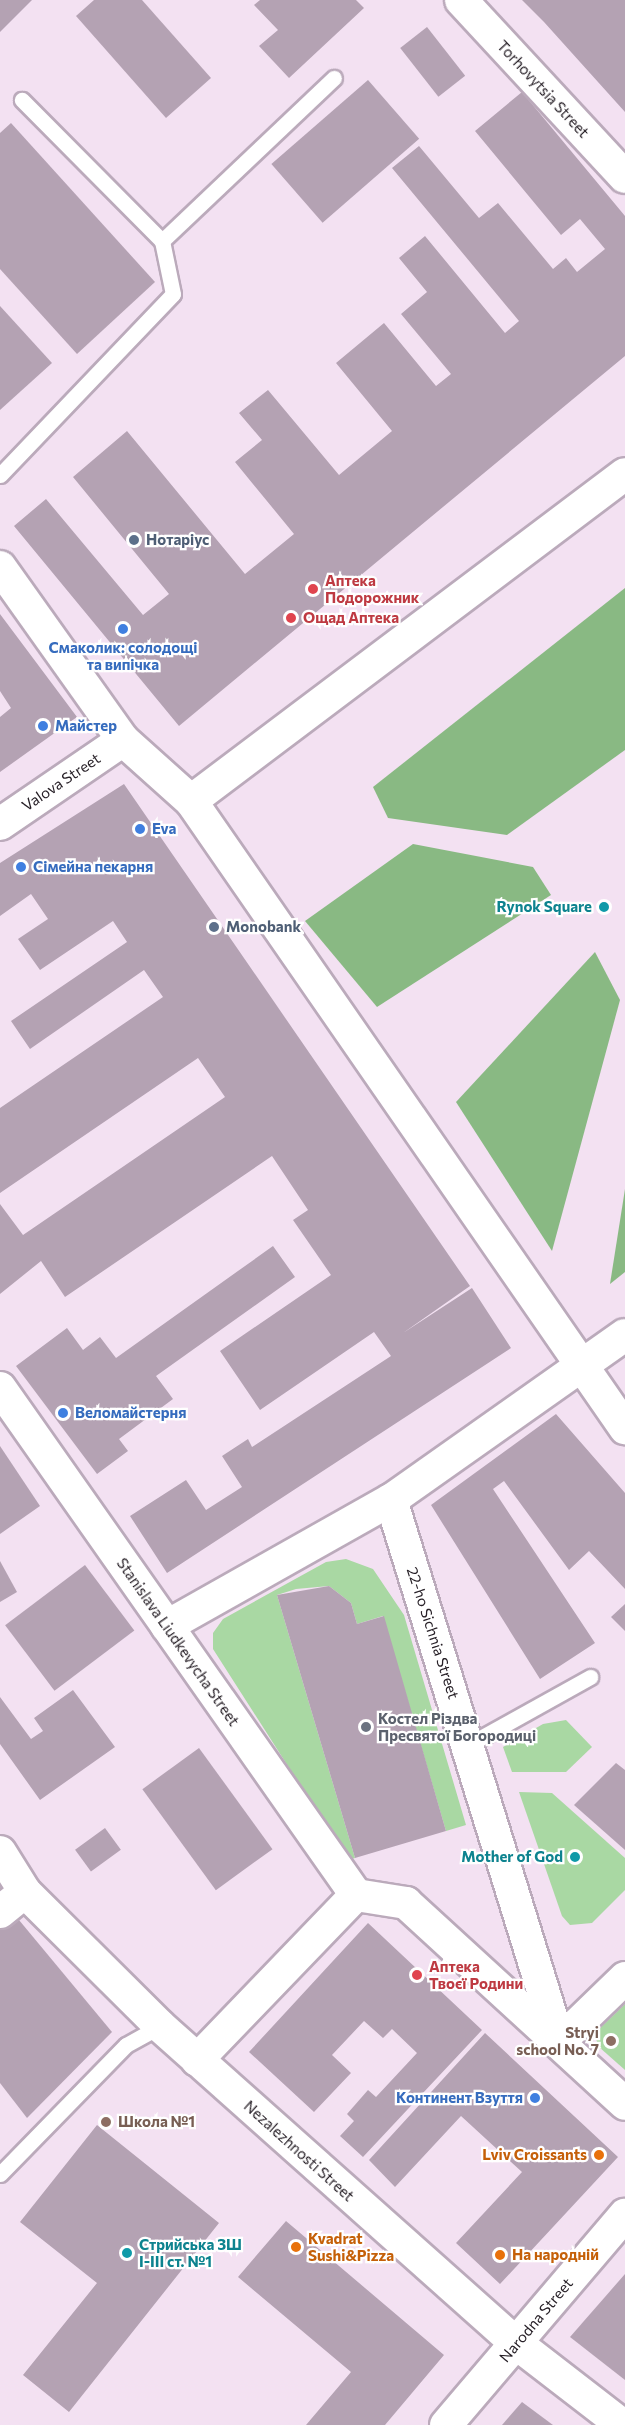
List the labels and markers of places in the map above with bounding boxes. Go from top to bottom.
place label: Нотаріус [146,531,209,549]
marker: Нотаріус [127,533,141,547]
place label: Аптека Подорожник [325,571,419,606]
marker: Аптека Подорожник [306,582,320,596]
place label: Ощад Аптека [303,609,399,627]
marker: Ощад Аптека [284,611,298,625]
marker: Смаколик: солодощі та випічка [116,622,130,636]
place label: Смаколик: солодощі та випічка [49,638,197,673]
place label: Майстер [55,717,117,735]
marker: Майстер [36,719,50,733]
place label: Eva [152,820,177,838]
marker: Eva [133,822,147,836]
place label: Сімейна пекарня [33,858,153,876]
marker: Сімейна пекарня [14,860,28,874]
place label: Rynok Square [496,898,592,916]
marker: Rynok Square [597,900,611,914]
place label: Monobank [226,918,301,936]
marker: Monobank [207,920,221,934]
place label: Веломайстерня [75,1404,186,1422]
marker: Веломайстерня [56,1406,70,1420]
place label: Костел Різдва Пресвятої Богородиці [378,1709,536,1744]
marker: Костел Різдва Пресвятої Богородиці [359,1720,373,1734]
place label: Mother of God [461,1848,563,1866]
marker: Mother of God [568,1850,582,1864]
place label: Аптека Твоєї Родини [429,1957,523,1992]
marker: Аптека Твоєї Родини [410,1968,424,1982]
place label: Stryi school No. 7 [516,2023,599,2058]
marker: Stryi school No. 7 [604,2034,618,2048]
place label: Континент Взуття [396,2089,523,2107]
marker: Континент Взуття [528,2091,542,2105]
place label: Школа №1 [118,2113,195,2131]
marker: Школа №1 [99,2115,113,2129]
place label: Lviv Croissants [482,2146,587,2164]
marker: Lviv Croissants [592,2148,606,2162]
place label: Kvadrat Sushi&Pizza [308,2229,394,2264]
place label: Стрийська ЗШ І-ІІІ ст. №1 [139,2235,242,2270]
marker: Kvadrat Sushi&Pizza [289,2240,303,2254]
marker: Стрийська ЗШ І-ІІІ ст. №1 [120,2246,134,2260]
place label: На народній [512,2246,599,2264]
marker: На народній [493,2248,507,2262]

